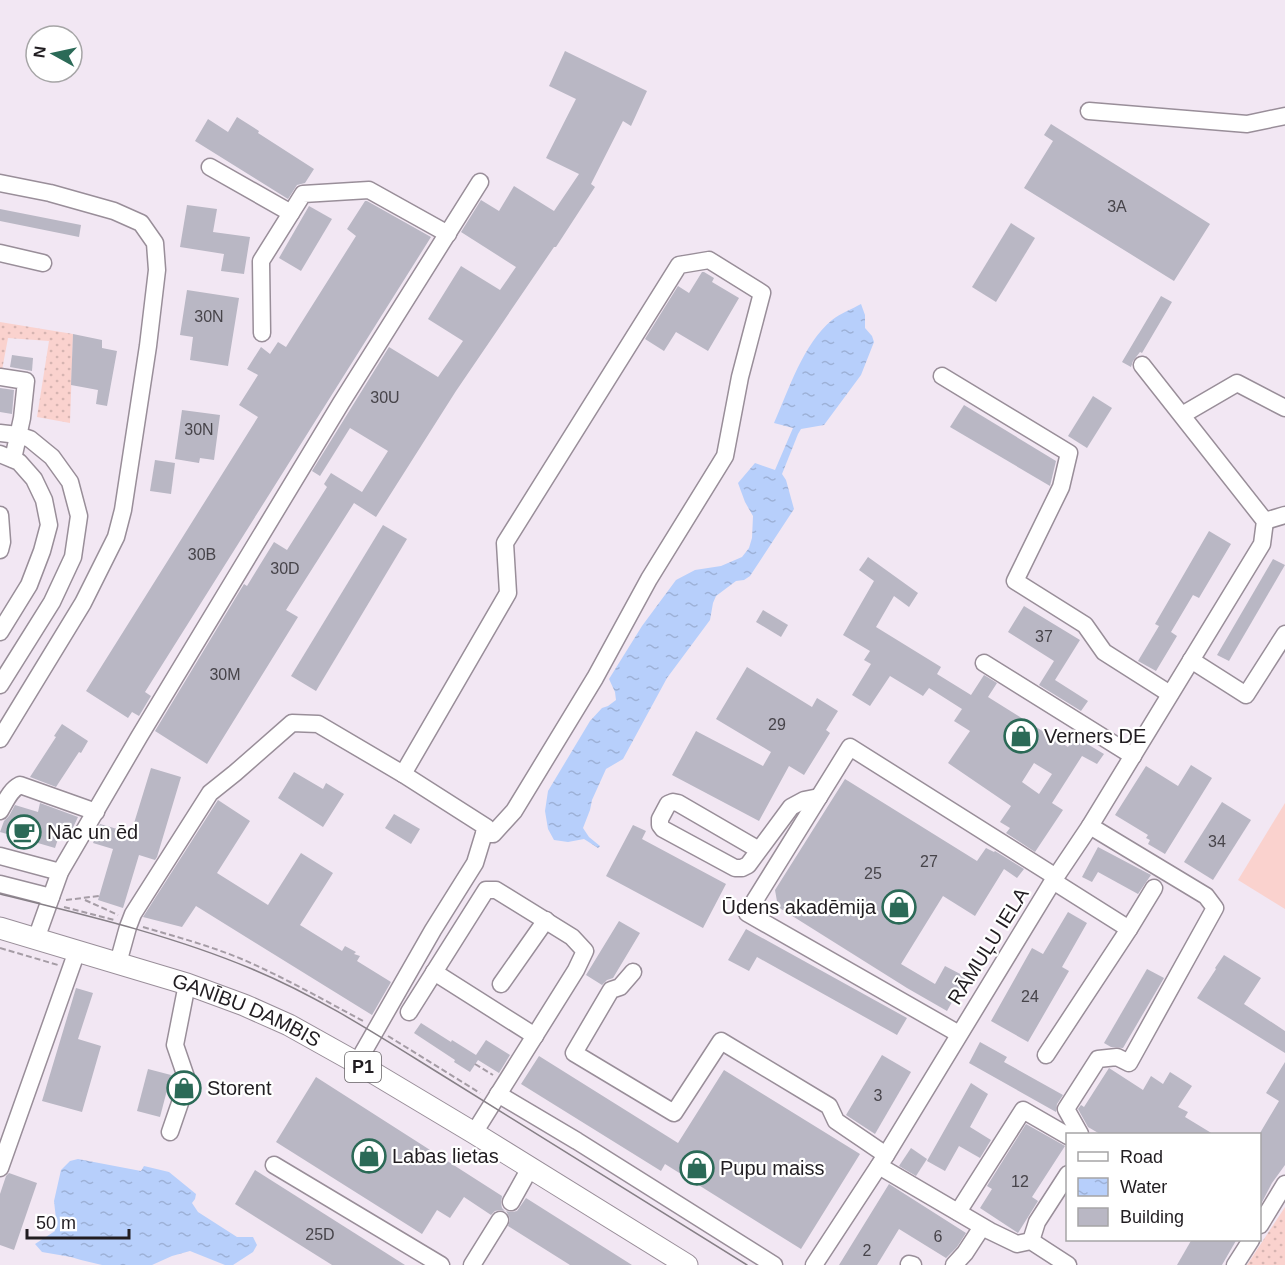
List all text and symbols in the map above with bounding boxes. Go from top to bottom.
north arrow [24,24,84,84]
text: N [30,45,49,59]
house number: 3A [1107,198,1127,215]
house number: 30N [194,308,224,325]
house number: 30U [370,389,400,406]
house number: 30N [184,421,214,438]
house number: 30B [188,546,216,563]
house number: 30D [270,560,300,577]
house number: 37 [1035,628,1053,645]
house number: 30M [209,666,241,683]
house number: 29 [768,716,786,733]
shop icon: Verners DE [1003,718,1039,754]
place label: Verners DE [1044,725,1146,747]
cafe icon: Nāc un ēd [6,814,42,850]
place label: Nāc un ēd [47,821,138,843]
house number: 34 [1208,833,1226,850]
house number: 27 [920,853,938,870]
house number: 25 [864,865,882,882]
street label: RĀMUĻU IELA [943,883,1033,1008]
shop icon: Ūdens akadēmija [881,889,917,925]
place label: Ūdens akadēmija [721,896,877,918]
street label: GANĪBU DAMBIS [170,969,324,1051]
house number: 24 [1021,988,1039,1005]
road number: P1 [345,1052,381,1082]
shop icon: Storent [166,1070,202,1106]
place label: Storent [207,1077,272,1099]
house number: 3 [874,1087,883,1104]
legend [1066,1133,1261,1241]
shop icon: Labas lietas [351,1138,387,1174]
place label: Labas lietas [392,1145,499,1167]
text: Road [1120,1147,1163,1167]
shop icon: Pupu maiss [679,1150,715,1186]
place label: Pupu maiss [720,1157,825,1179]
house number: 12 [1011,1173,1029,1190]
text: Water [1120,1177,1167,1197]
scale bar [27,1202,129,1240]
text: Building [1120,1207,1184,1227]
text: 50 m [36,1213,76,1233]
house number: 25D [305,1226,335,1243]
house number: 6 [934,1228,943,1245]
house number: 2 [863,1242,872,1259]

